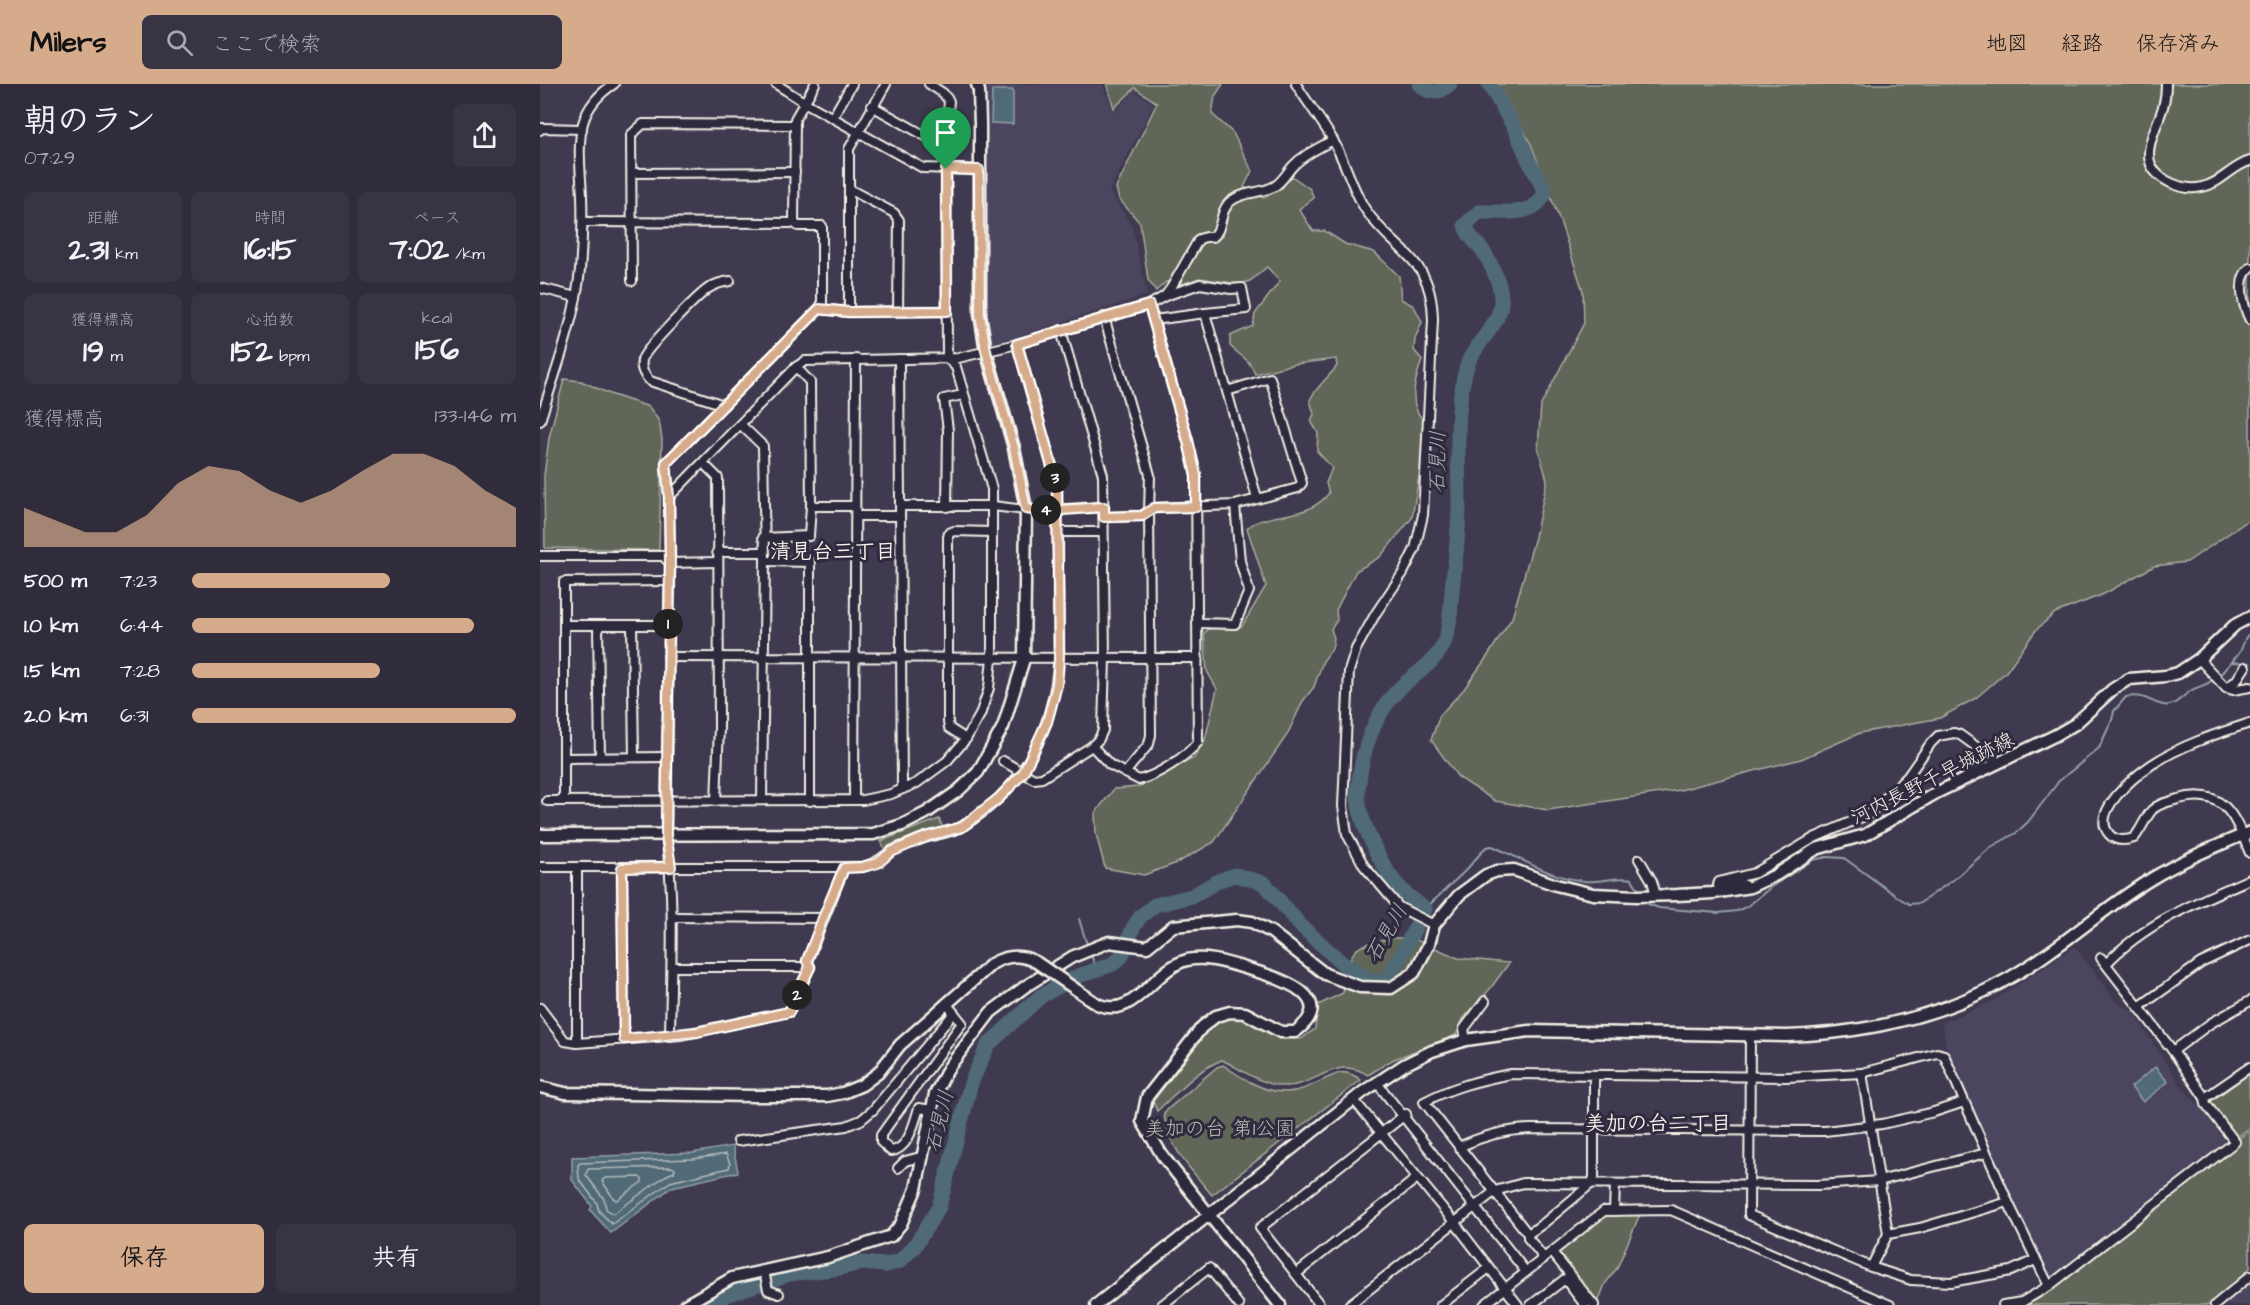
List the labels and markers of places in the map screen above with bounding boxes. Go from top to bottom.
pin [920,107,971,169]
pin: 3 [1040,463,1070,493]
pin: 4 [1031,495,1061,525]
pin: 1 [653,609,683,639]
pin: 2 [782,980,812,1010]

